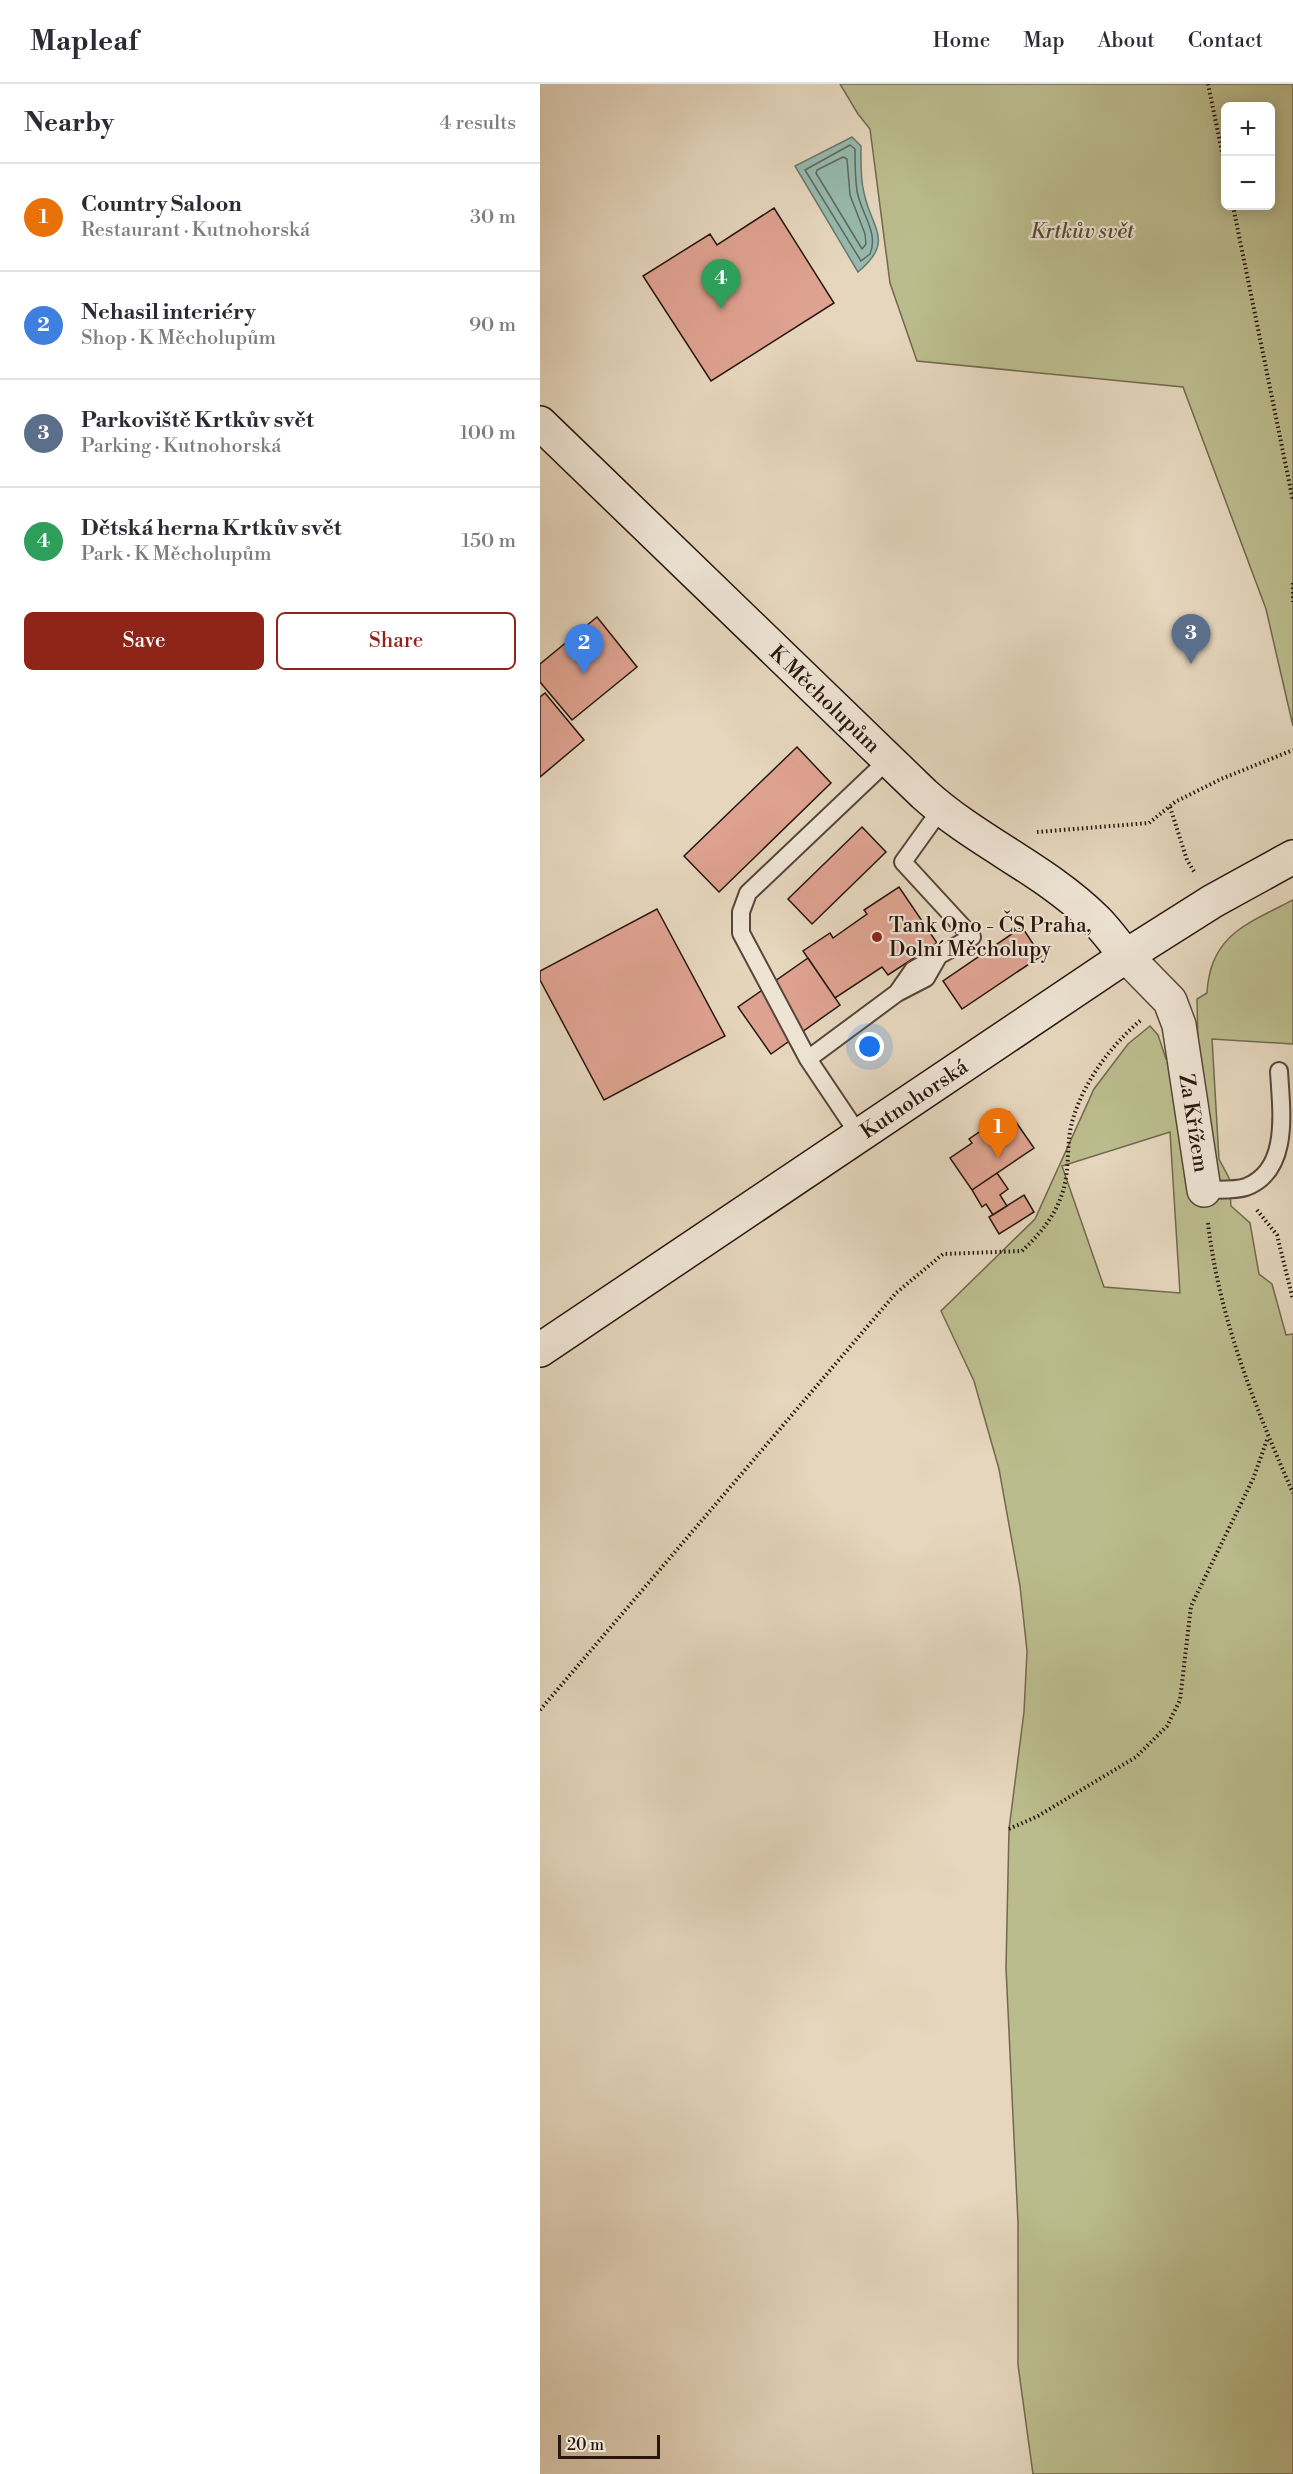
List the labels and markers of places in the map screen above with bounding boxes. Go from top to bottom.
pin: 4 [702,260,741,309]
pin: 3 [1172,614,1210,664]
pin: 2 [564,624,603,674]
place label: Tank Ono - ČS Praha, Dolní Měcholupy [889,910,1092,963]
marker: Tank Ono - ČS Praha, Dolní Měcholupy [870,930,884,944]
pin: 1 [978,1108,1018,1158]

